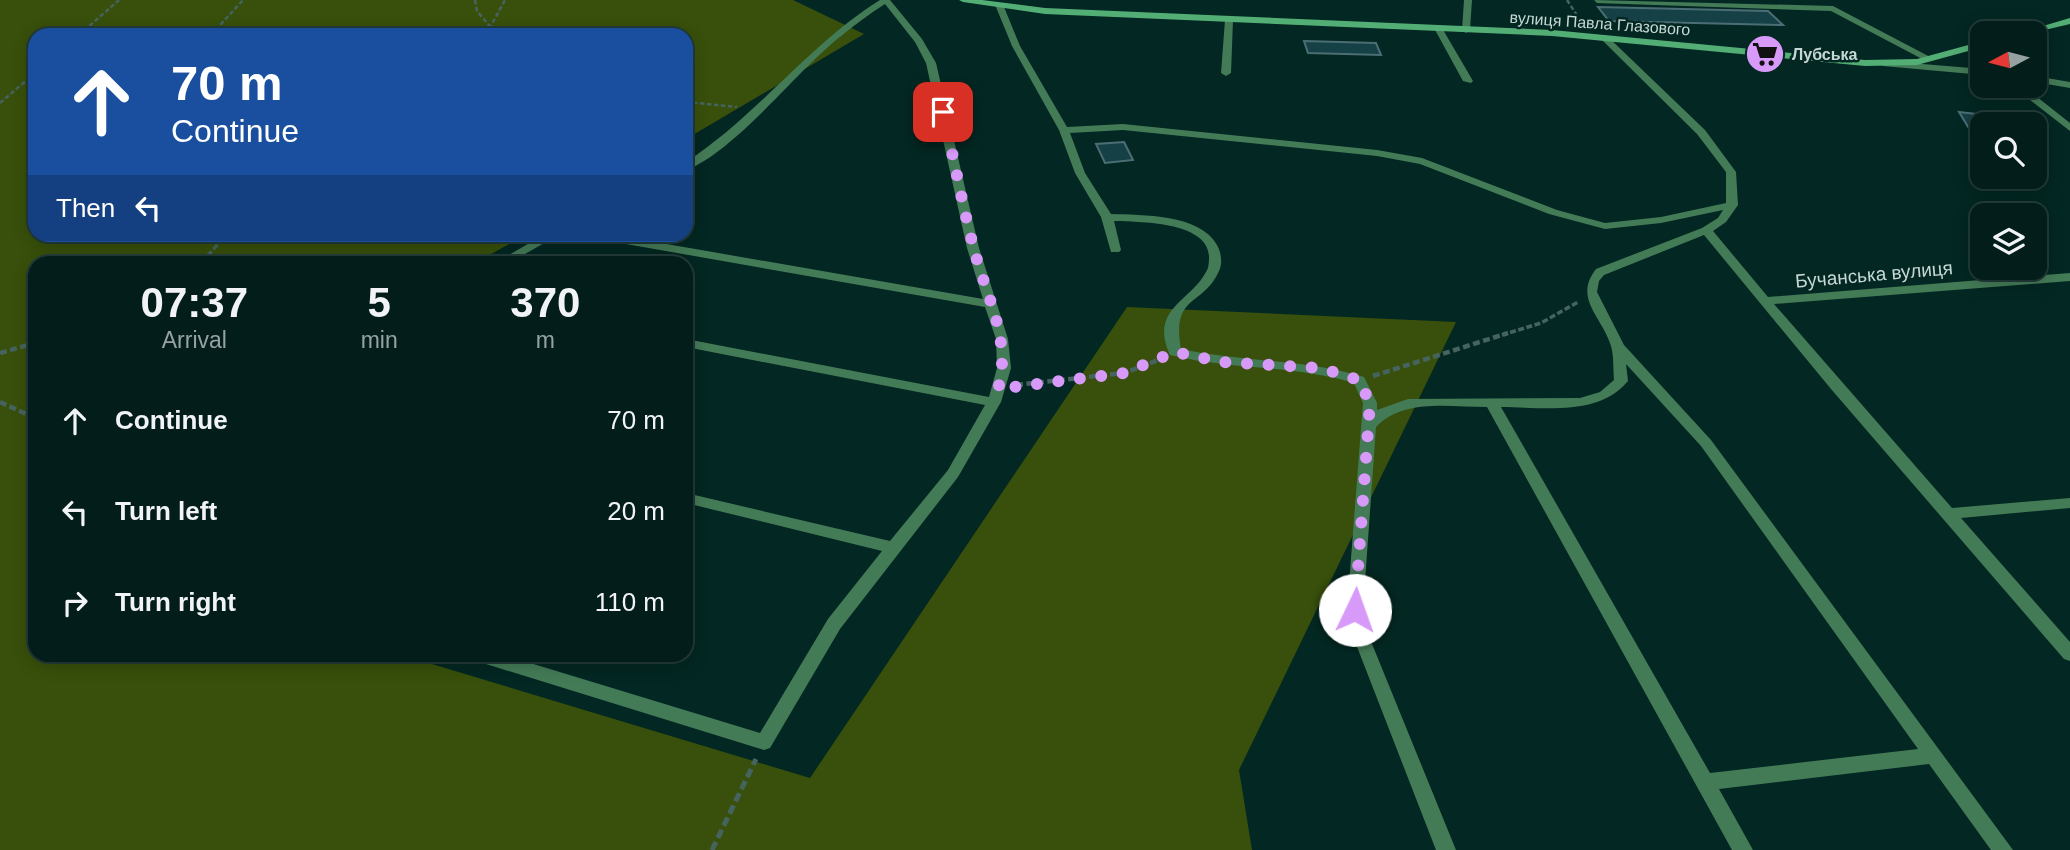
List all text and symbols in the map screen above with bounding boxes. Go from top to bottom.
street label: вулиця Павла Глазового [1509,9,1691,38]
north arrow [1970,21,2048,98]
map controls [1970,21,2047,280]
supermarket icon: Лубська [1744,33,1786,75]
place label: Лубська [1792,46,1858,63]
icon: ahead [56,56,147,147]
text: 70 m [171,56,283,110]
pin [913,82,973,142]
icon: arrive [924,93,962,131]
button: search [1970,112,2047,189]
text: Continue [171,113,299,149]
icon: left [129,189,167,227]
text: Then [56,193,115,223]
button: layers [1970,203,2047,280]
street label: Бучанська вулиця [1794,257,1954,292]
text: 07:37 [141,279,248,326]
text: 5 [367,279,391,326]
text: 370 [510,279,580,326]
text: Arrival [162,327,227,353]
text: min [361,327,398,353]
text: m [536,327,555,353]
icon: ahead [56,402,94,440]
text: Continue [115,405,228,435]
text: 70 m [607,405,665,435]
icon: left [56,493,94,531]
text: Turn left [115,496,217,526]
text: 20 m [607,496,665,526]
position arrow [1318,573,1392,647]
icon: right [56,584,94,622]
text: Turn right [115,587,236,617]
text: 110 m [595,587,665,617]

